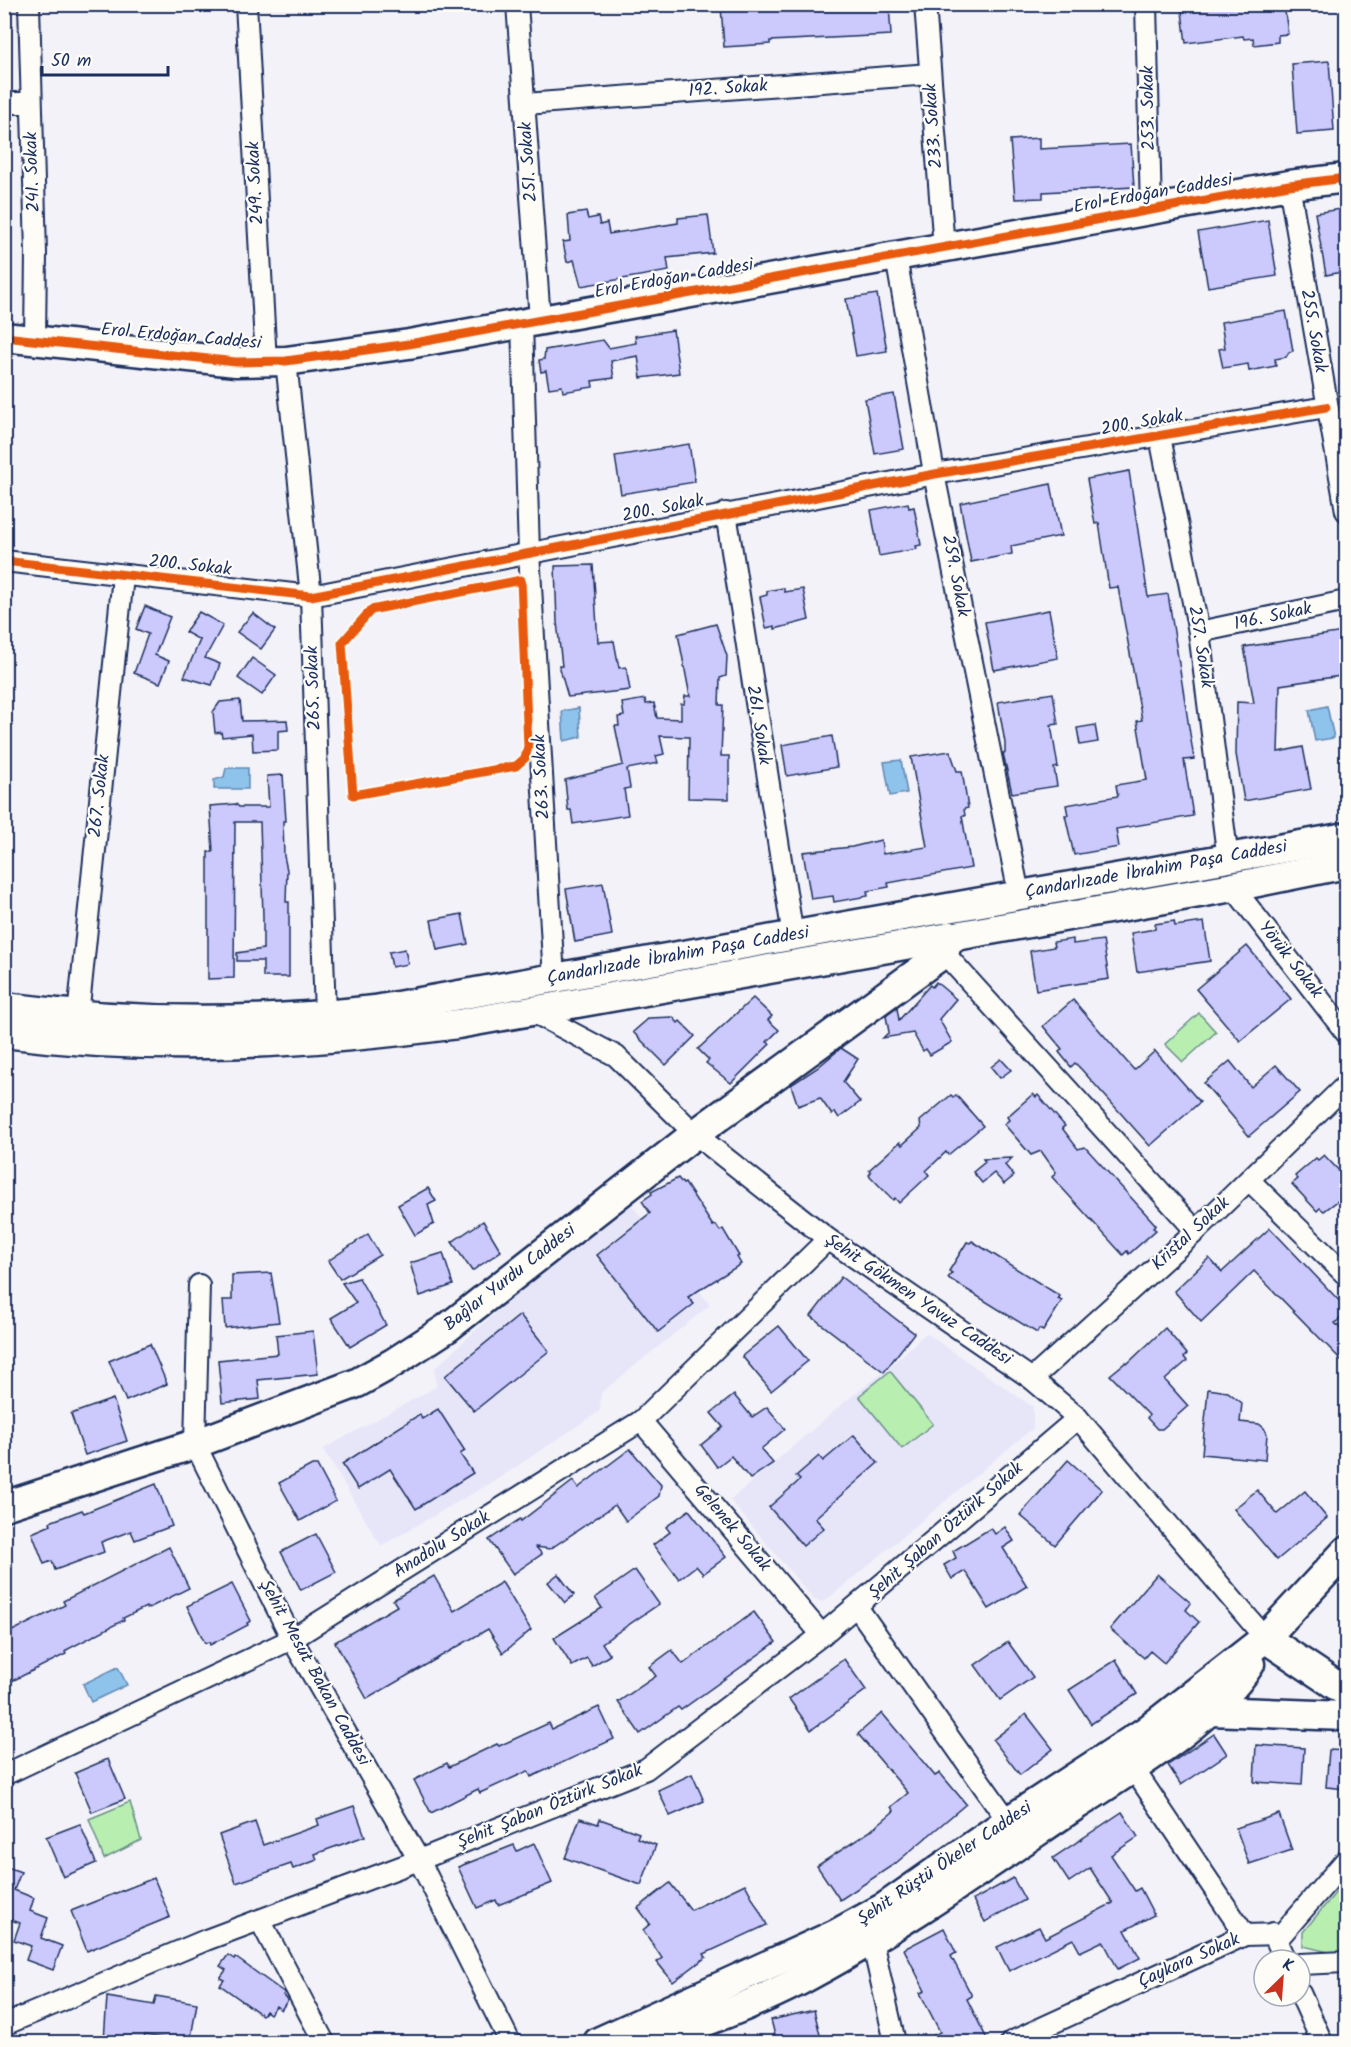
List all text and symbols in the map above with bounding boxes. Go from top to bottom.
scale bar [42,39,168,77]
text: 50 m [51,47,91,76]
street label: 253. Sokak [1134,65,1164,151]
street label: 192. Sokak [687,72,769,106]
street label: 233. Sokak [917,82,951,170]
street label: 251. Sokak [512,120,546,203]
street label: 241. Sokak [17,131,49,213]
street label: 249. Sokak [239,140,273,226]
street label: Erol Erdoğan Caddesi [1071,166,1235,222]
street label: Erol Erdoğan Caddesi [592,251,756,307]
street label: 255. Sokak [1291,287,1335,376]
street label: Erol Erdoğan Caddesi [100,316,263,359]
street label: 200. Sokak [1099,401,1186,444]
street label: 200. Sokak [620,487,707,531]
street label: 259. Sokak [933,532,977,620]
street label: 200. Sokak [147,547,233,585]
street label: 196. Sokak [1231,594,1315,639]
street label: 257. Sokak [1179,604,1221,691]
street label: 265. Sokak [298,645,330,731]
street label: 261. Sokak [737,683,779,768]
street label: 263. Sokak [525,733,559,820]
street label: 267. Sokak [81,753,119,839]
street label: Çandarlızade İbrahim Paşa Caddesi [1023,833,1290,907]
street label: Yörük Sokak [1250,915,1330,1006]
street label: Çandarlızade İbrahim Paşa Caddesi [545,919,812,993]
street label: Kristal Sokak [1145,1189,1237,1278]
street label: Bağlar Yurdu Caddesi [437,1216,583,1339]
street label: Şehit Gökmen Yavuz Caddesi [819,1226,1018,1374]
street label: Şehit Şaban Öztürk Sokak [862,1455,1031,1607]
street label: Gelenek Sokak [686,1477,778,1579]
street label: Anadolu Sokak [388,1503,497,1586]
street label: Şehit Mesut Bakan Caddesi [251,1574,378,1772]
street label: Şehit Şaban Öztürk Sokak [453,1756,648,1858]
street label: Şehit Rüştü Ökeler Caddesi [851,1794,1039,1934]
street label: Çaykara Sokak [1133,1925,1245,1996]
north arrow [1252,1948,1312,2008]
text: K [1278,1952,1298,1979]

